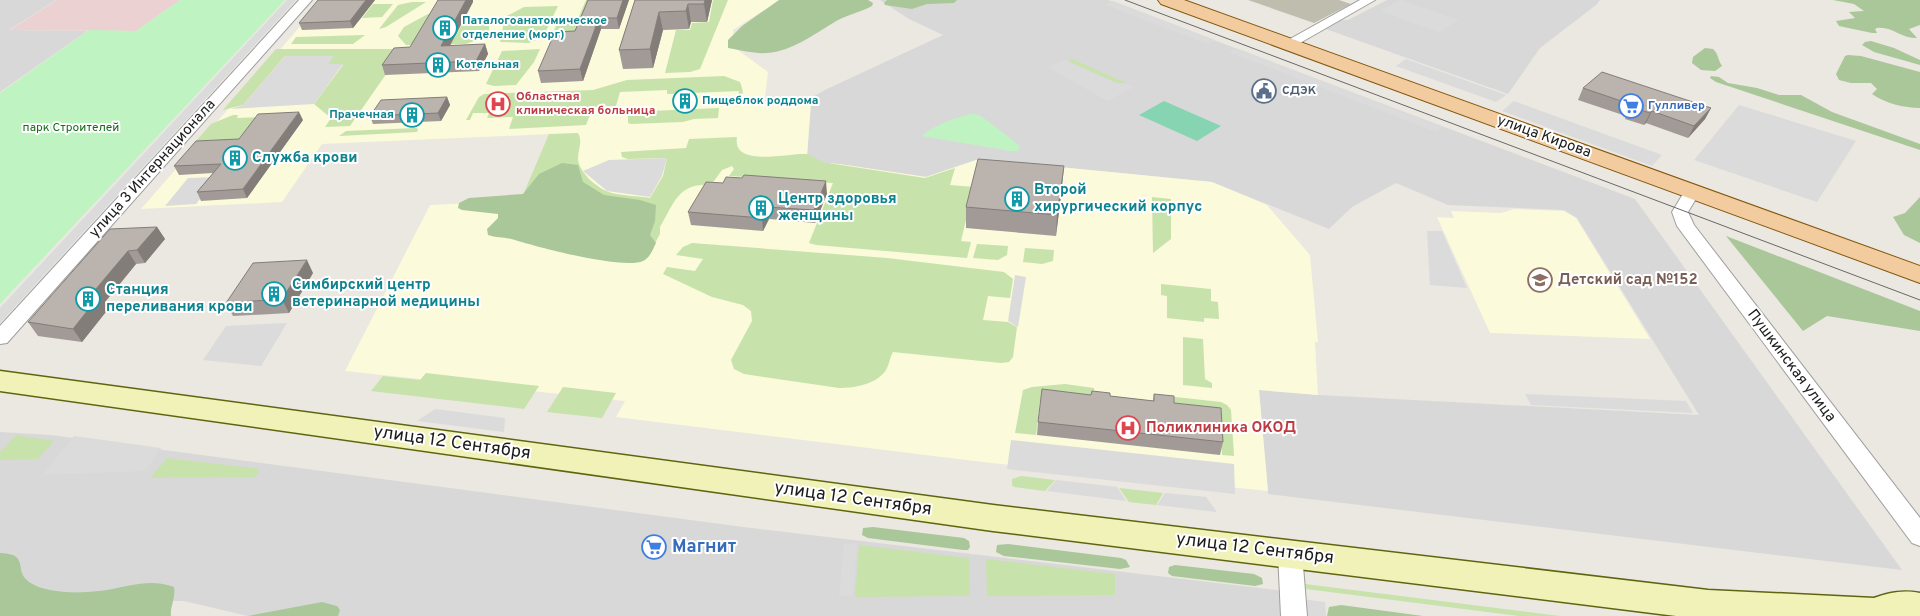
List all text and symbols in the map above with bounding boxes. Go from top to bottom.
place label: Паталогоанатомическое отделение (морг) [462,13,607,43]
building icon: Паталогоанатомическое отделение (морг) [432,15,458,41]
building icon: Котельная [425,52,451,78]
place label: Котельная [456,57,519,73]
public building icon: СДЭК [1251,78,1277,104]
place label: СДЭК [1282,83,1317,99]
building icon: Пищеблок роддома [672,88,698,114]
place label: Областная клиническая больница [516,89,655,119]
hospital icon: Областная клиническая больница [485,91,511,117]
place label: Пищеблок роддома [702,93,819,109]
supermarket icon: Гулливер [1618,93,1644,119]
street label: улица 3 Интернационала [86,96,220,242]
place label: Гулливер [1648,98,1705,114]
building icon: Прачечная [399,102,425,128]
place label: Прачечная [329,107,394,123]
street label: улица Кирова [1494,111,1594,163]
park label: парк Строителей [23,120,119,136]
building icon: Служба крови [222,145,248,171]
place label: Служба крови [252,149,358,168]
place label: Второй хирургический корпус [1034,181,1202,217]
building icon: Второй хирургический корпус [1004,186,1030,212]
place label: Центр здоровья женщины [778,190,897,226]
building icon: Центр здоровья женщины [748,195,774,221]
school or university icon: Детский сад №152 [1527,267,1553,293]
place label: Детский сад №152 [1558,271,1698,290]
place label: Симбирский центр ветеринарной медицины [292,276,480,312]
place label: Станция переливания крови [106,281,253,317]
building icon: Симбирский центр ветеринарной медицины [261,281,287,307]
building icon: Станция переливания крови [75,286,101,312]
street label: Пушкинская улица [1742,306,1840,426]
hospital icon: Поликлиника ОКОД [1115,415,1141,441]
place label: Поликлиника ОКОД [1146,419,1296,438]
street label: улица 12 Сентября [372,421,532,465]
street label: улица 12 Сентября [773,477,933,521]
street label: улица 12 Сентября [1175,528,1335,570]
supermarket icon: Магнит [641,534,667,560]
place label: Магнит [672,536,737,559]

